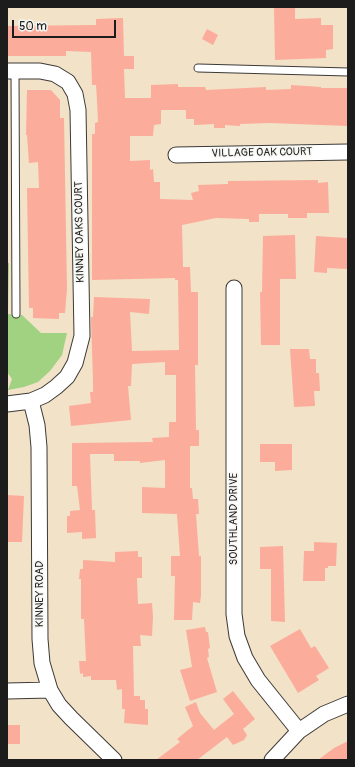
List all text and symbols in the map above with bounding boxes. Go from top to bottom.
scale bar [14,12,118,38]
text: 50 m [19,19,47,34]
street label: VILLAGE OAK COURT [211,146,313,160]
street label: KINNEY OAKS COURT [73,181,87,283]
street label: SOUTHLAND DRIVE [227,473,241,565]
street label: KINNEY ROAD [33,561,47,627]

